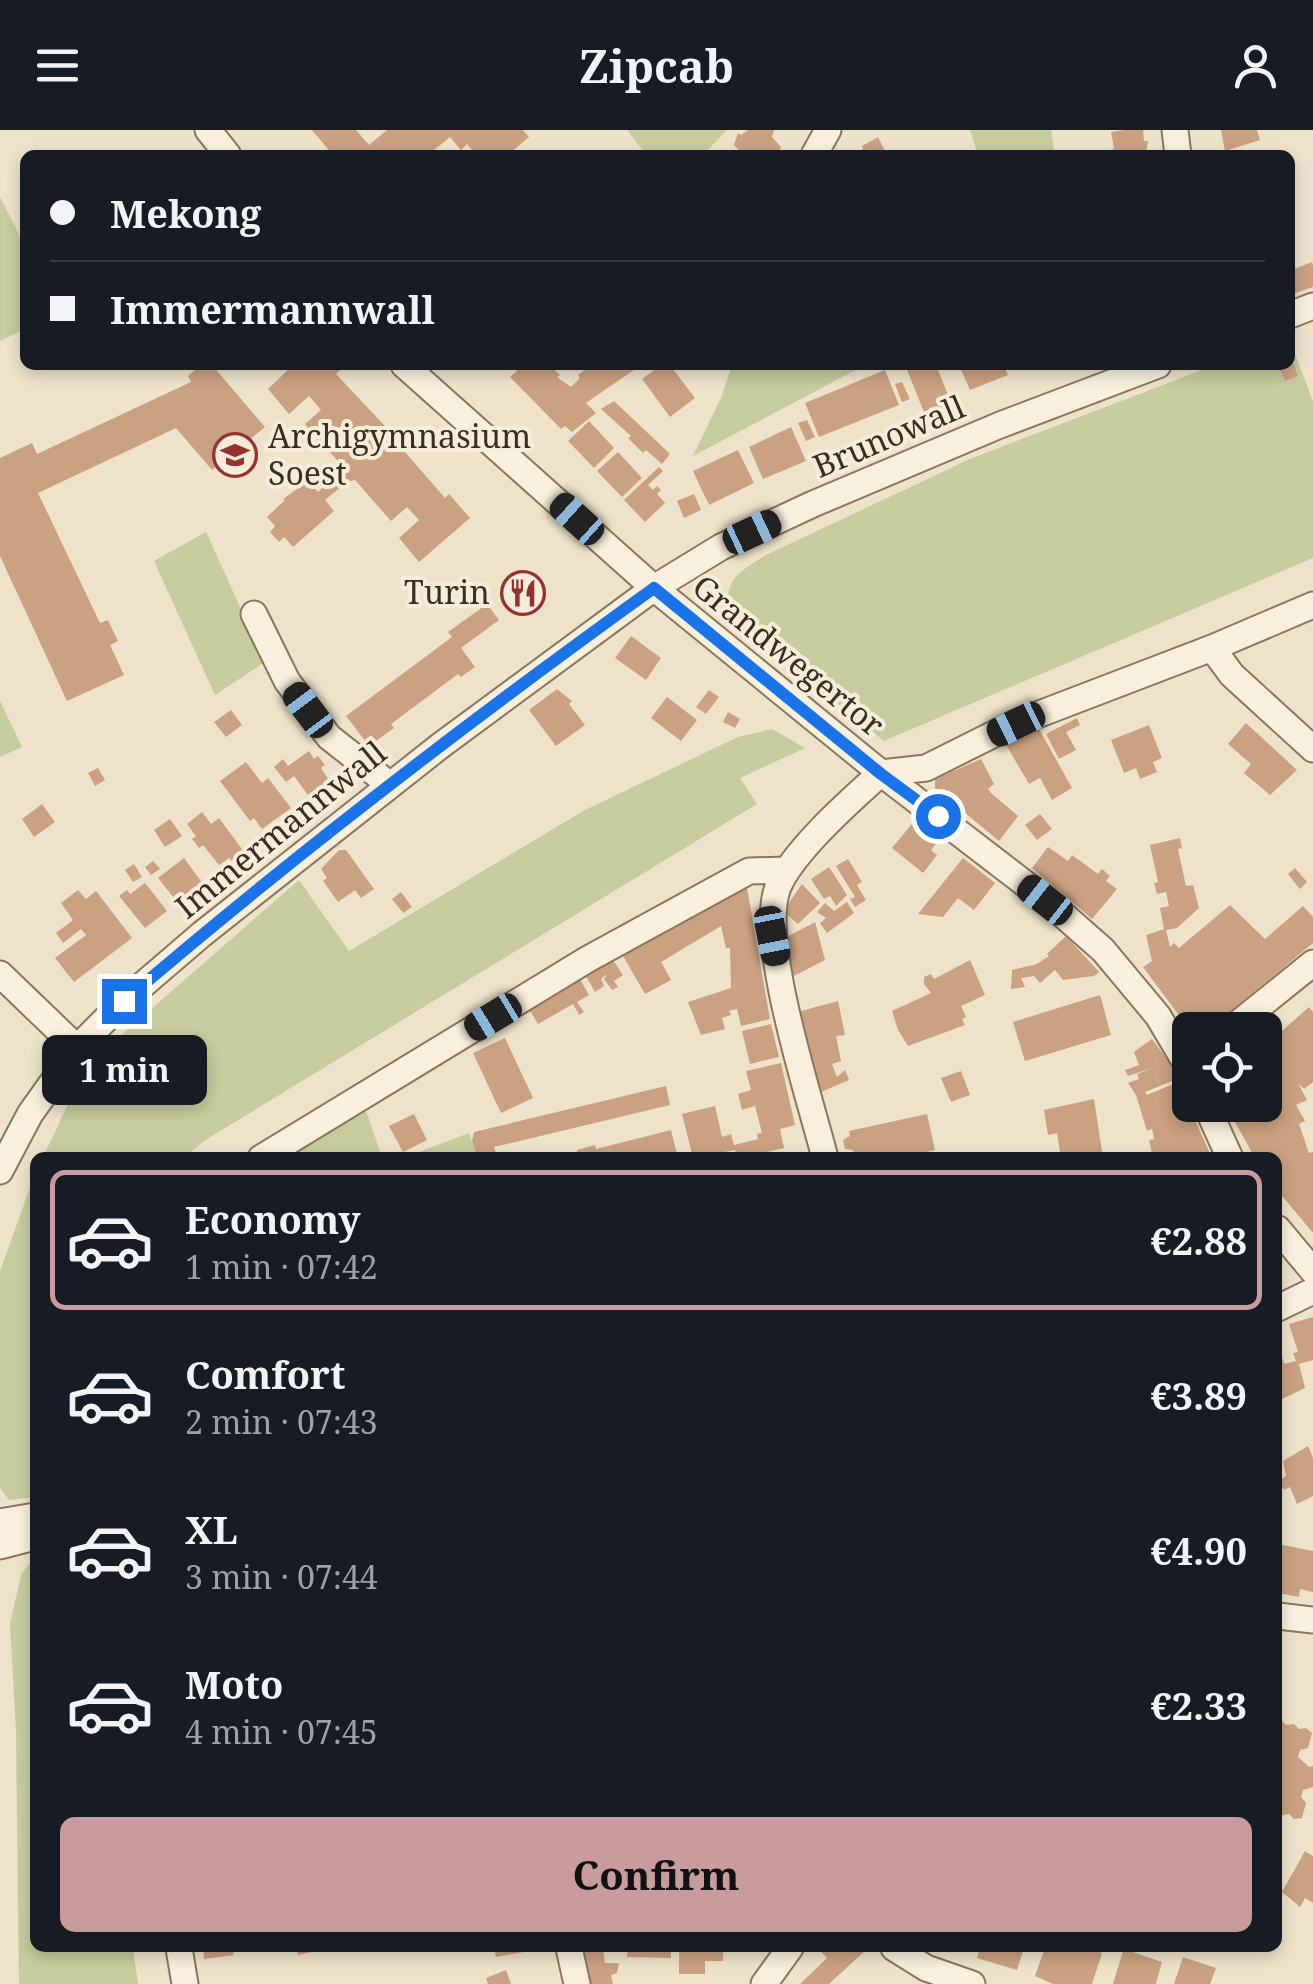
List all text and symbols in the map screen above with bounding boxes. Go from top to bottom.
text: Zipcab [579,35,734,96]
icon: menu [30,38,85,93]
icon: person [1228,38,1283,93]
text: Mekong [110,187,261,239]
text: Immermannwall [110,283,435,335]
street label: Brunowall [806,384,971,487]
place label: Archigymnasium Soest [268,414,531,494]
school or university icon: Archigymnasium Soest [212,432,258,478]
car [545,488,609,550]
car [718,506,786,558]
street label: Grandwegertor [684,564,894,745]
place label: Turin [404,570,490,613]
restaurant icon: Turin [500,570,546,616]
car [278,677,338,743]
car [982,697,1050,751]
street label: Immermannwall [166,730,394,927]
route start [916,794,961,839]
car [1012,870,1078,930]
car [752,904,792,968]
route end [102,979,147,1024]
car [460,989,526,1045]
map controls [1172,1012,1282,1122]
button: locate [1172,1012,1282,1122]
callout: 1 min [42,1036,206,1106]
text: 1 min [79,1048,170,1091]
text: Economy [185,1193,361,1245]
icon: car [65,1195,155,1285]
text: €2.88 [1150,1214,1247,1266]
text: 1 min · 07:42 [185,1245,378,1288]
text: Comfort [185,1348,345,1400]
icon: car [65,1350,155,1440]
text: €3.89 [1150,1369,1247,1421]
text: 2 min · 07:43 [185,1400,378,1443]
text: XL [185,1503,238,1555]
icon: car [65,1505,155,1595]
text: €4.90 [1150,1524,1247,1576]
text: 3 min · 07:44 [185,1555,378,1598]
text: Moto [185,1658,283,1710]
icon: car [65,1660,155,1750]
text: €2.33 [1150,1679,1247,1731]
text: 4 min · 07:45 [185,1710,378,1753]
button: Confirm [60,1817,1252,1932]

